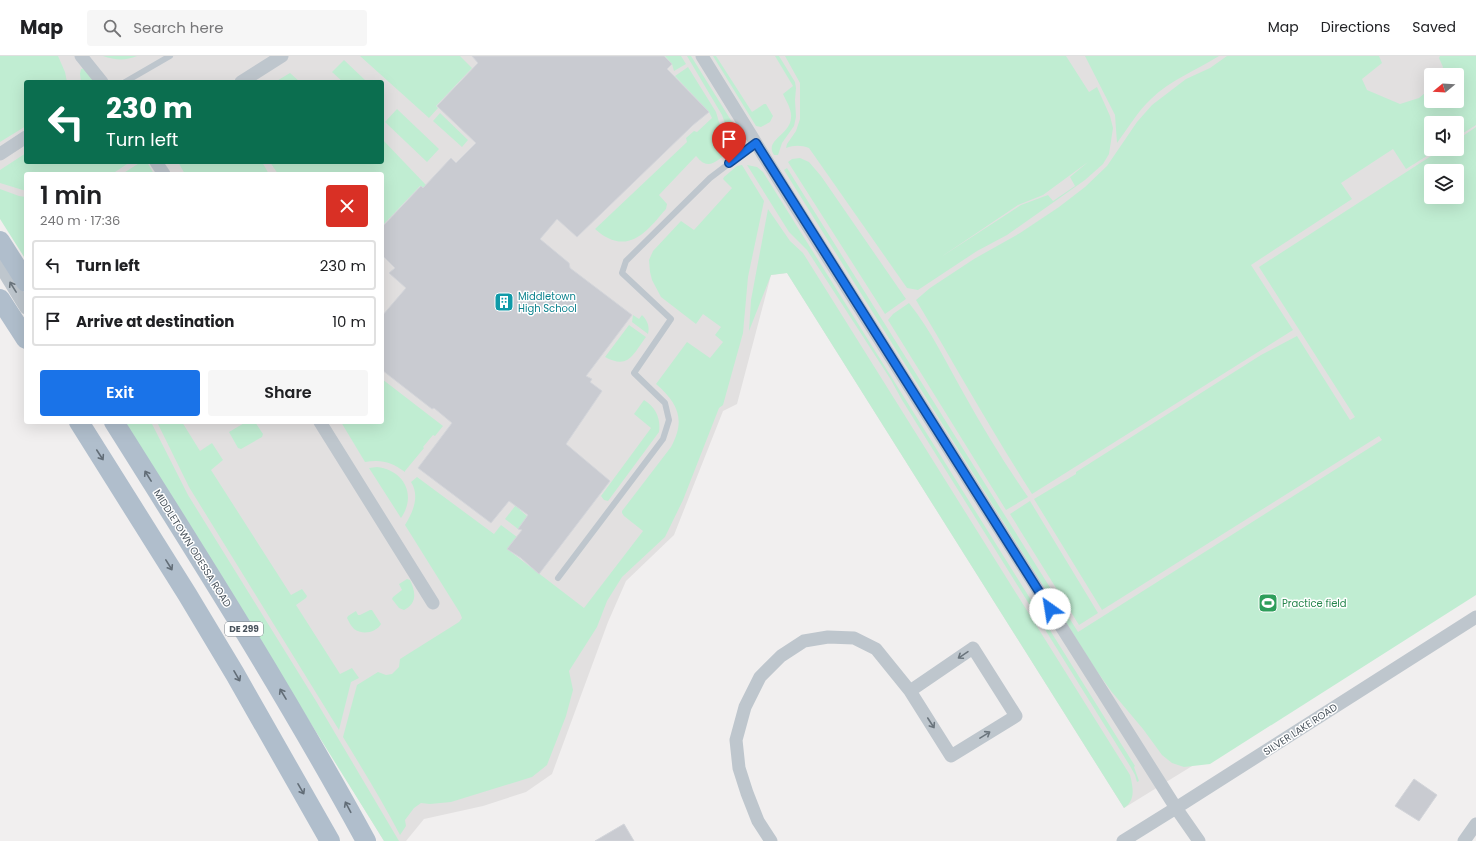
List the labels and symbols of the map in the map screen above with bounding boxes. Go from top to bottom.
north arrow [1424,68,1464,108]
pin [712,122,746,163]
one-way arrow [9,282,17,293]
place label: Middletown High School [518,289,577,316]
building icon: Middletown High School [493,291,515,313]
one-way arrow [96,449,104,460]
one-way arrow [144,470,152,482]
street label: MIDDLETOWN ODESSA ROAD [150,486,235,610]
one-way arrow [165,559,173,570]
position arrow [1029,588,1071,630]
sports icon: Practice field [1257,592,1279,614]
place label: Practice field [1282,596,1347,611]
road number: DE 299 [225,622,263,636]
one-way arrow [957,651,968,659]
one-way arrow [233,670,241,682]
one-way arrow [278,688,286,700]
street label: SILVER LAKE ROAD [1260,700,1340,759]
one-way arrow [927,717,935,729]
one-way arrow [979,731,990,740]
one-way arrow [298,783,306,795]
one-way arrow [343,801,351,813]

